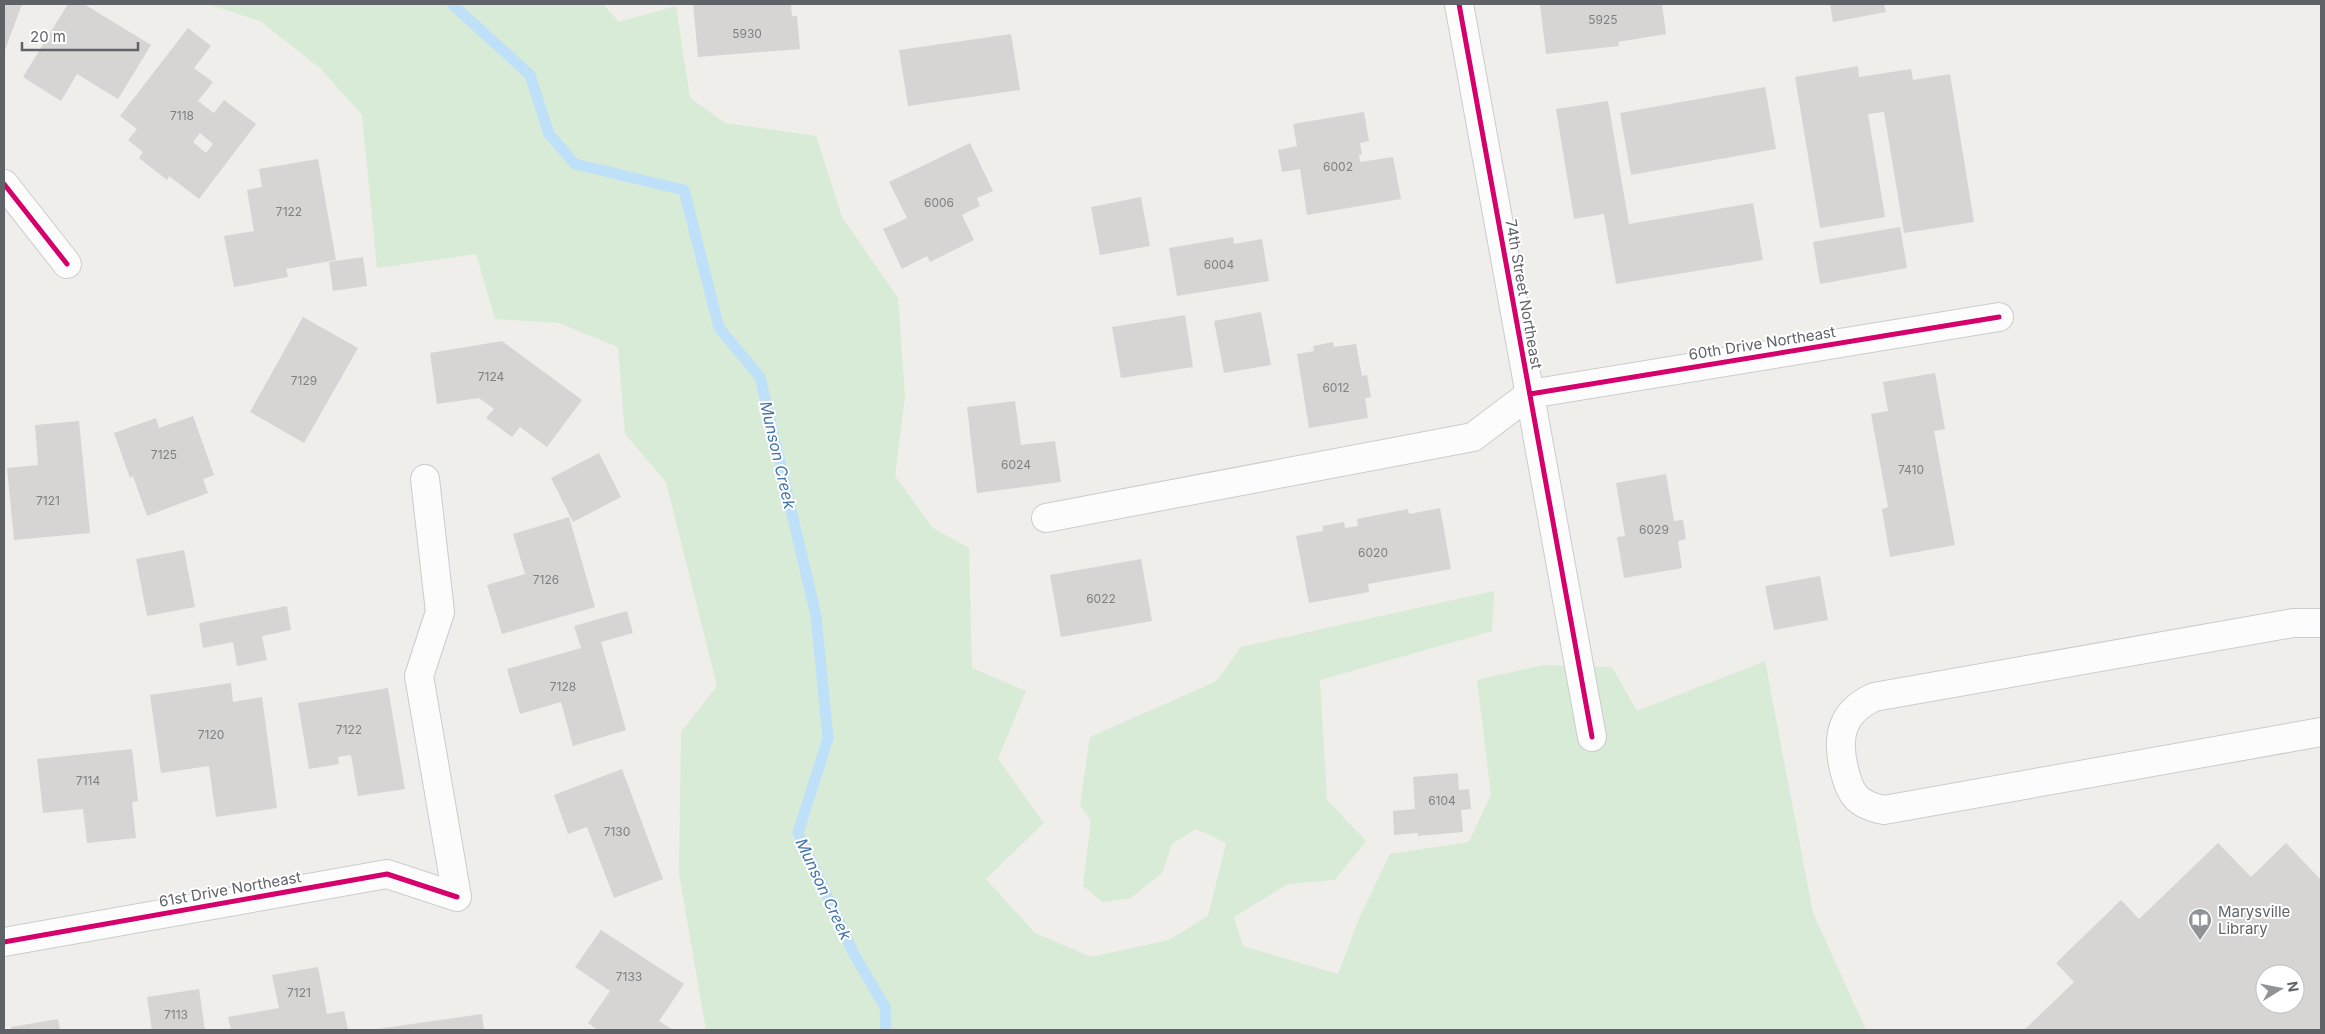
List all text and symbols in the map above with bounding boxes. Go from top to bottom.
house number: 5925 [1588,12,1618,27]
scale bar [22,20,139,52]
house number: 5930 [732,26,762,41]
text: 20 m [30,27,66,46]
house number: 7118 [170,108,194,123]
house number: 6002 [1323,159,1353,174]
house number: 6006 [924,195,954,210]
house number: 7122 [276,204,302,219]
street label: 74th Street Northeast [1501,218,1547,371]
house number: 6004 [1204,257,1234,272]
street label: 60th Drive Northeast [1687,322,1837,364]
house number: 7124 [478,369,505,384]
house number: 7129 [291,373,317,388]
house number: 6012 [1322,380,1350,395]
water label: Munson Creek [756,399,800,511]
house number: 7125 [151,447,177,462]
house number: 6024 [1001,457,1031,472]
house number: 7410 [1898,462,1924,477]
house number: 7121 [36,493,60,508]
house number: 6029 [1639,522,1669,537]
house number: 6020 [1358,545,1388,560]
house number: 7126 [533,572,559,587]
house number: 6022 [1086,591,1116,606]
house number: 7128 [550,679,576,694]
house number: 7122 [336,722,362,737]
house number: 7120 [198,727,224,742]
house number: 7114 [76,773,100,788]
house number: 6104 [1428,793,1456,808]
house number: 7130 [604,824,630,839]
water label: Munson Creek [792,835,856,943]
street label: 61st Drive Northeast [157,867,303,911]
place label: Marysville Library [2218,902,2290,938]
library icon: Marysville Library [2187,907,2213,941]
north arrow [2255,964,2305,1014]
house number: 7133 [616,969,642,984]
text: N [2284,980,2303,993]
house number: 7121 [287,985,311,1000]
house number: 7113 [164,1007,188,1022]

